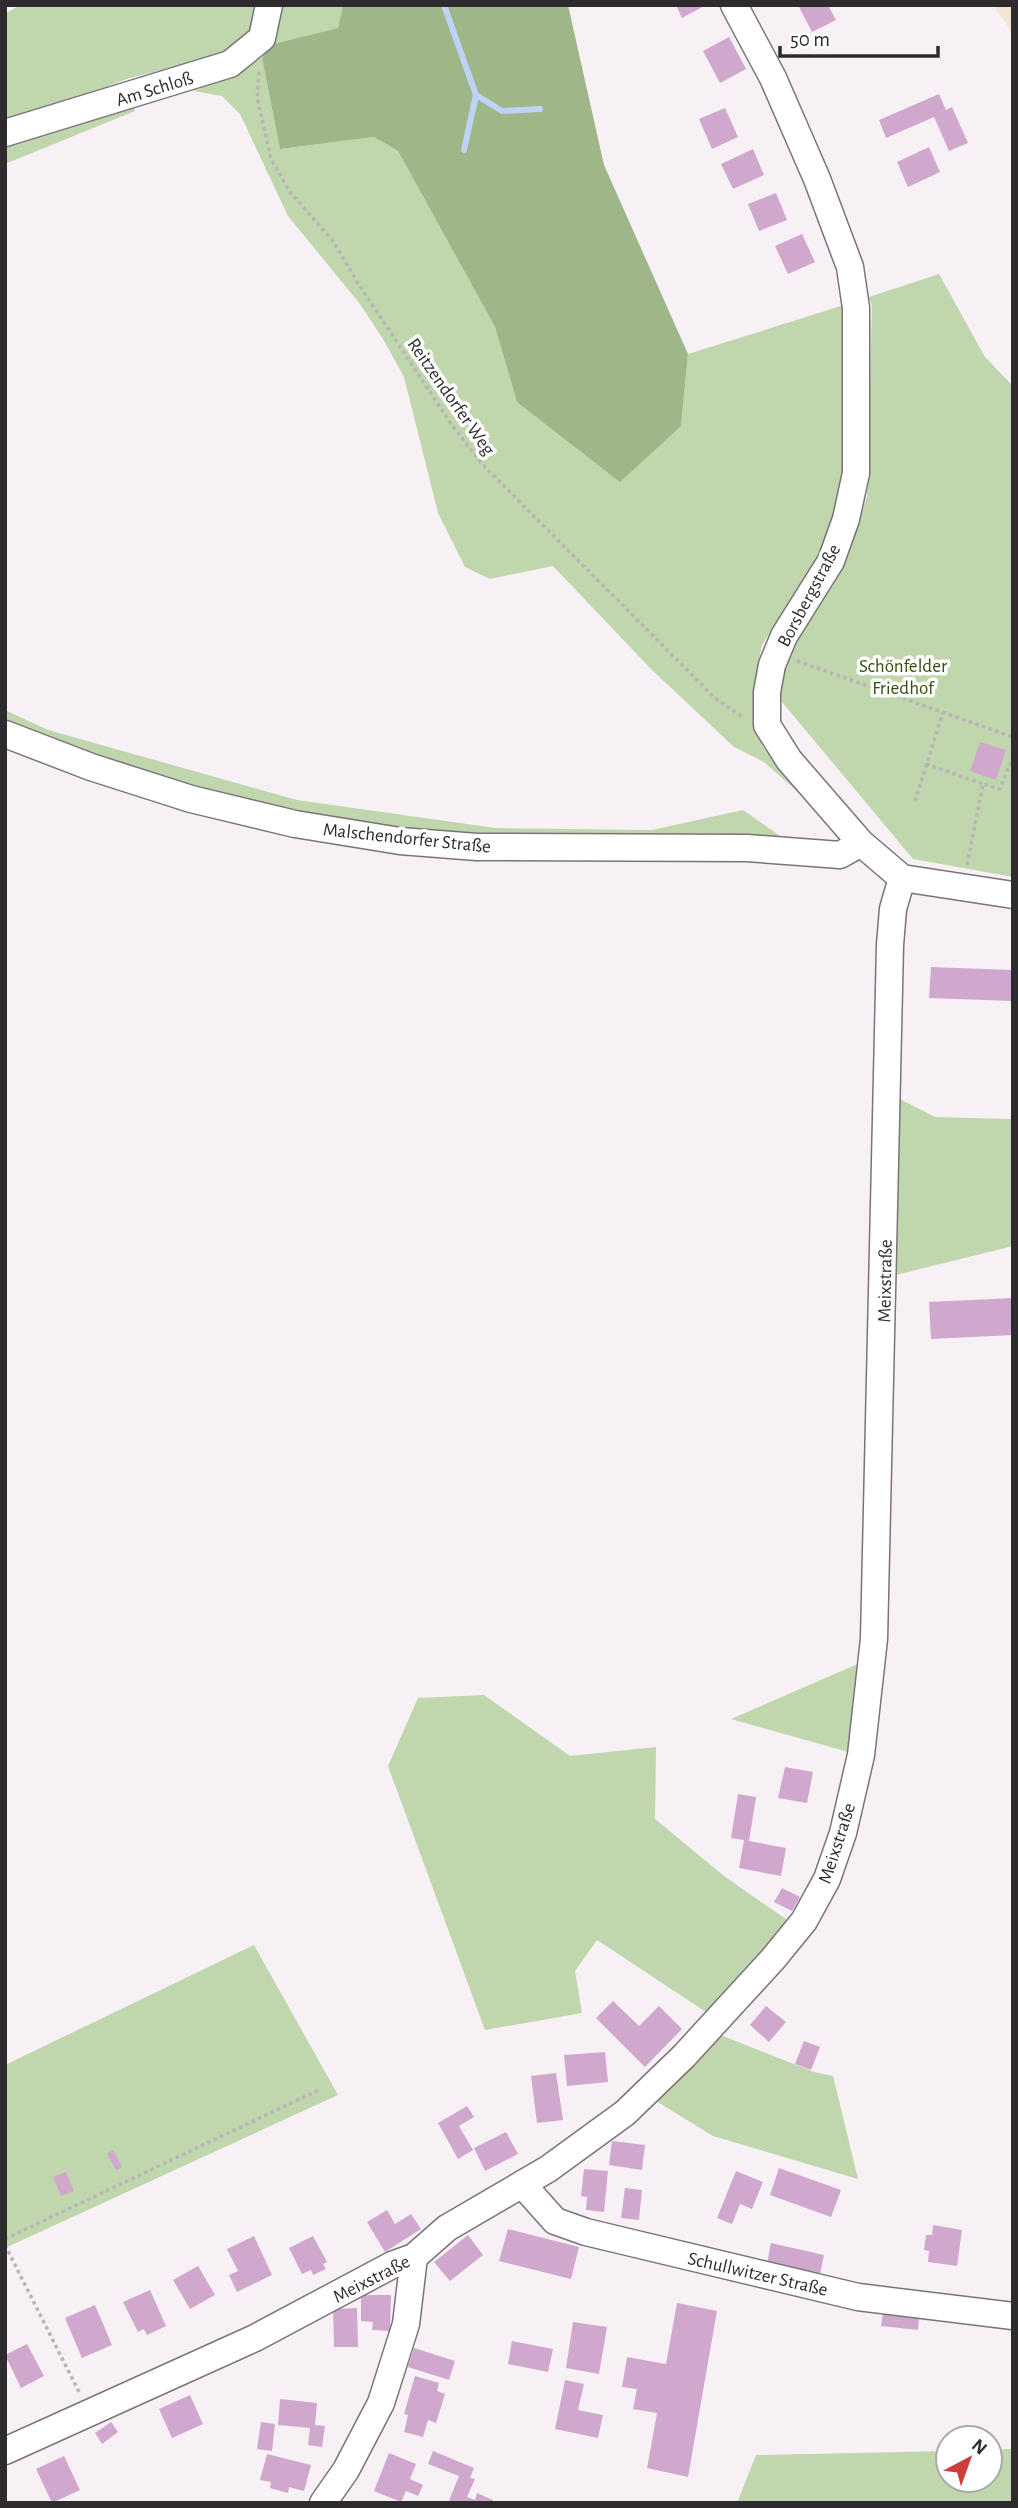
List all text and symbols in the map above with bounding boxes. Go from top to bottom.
scale bar [780,14,937,58]
text: 50 m [790,29,830,50]
street label: Am Schloß [114,69,195,110]
street label: Reitzendorfer Weg [403,335,499,459]
street label: Borsbergstraße [774,541,844,650]
park label: Schönfelder Friedhof [859,657,947,698]
street label: Malschendorfer Straße [322,820,492,857]
street label: Meixstraße [875,1239,896,1323]
street label: Meixstraße [816,1801,859,1886]
street label: Schullwitzer Straße [686,2249,829,2300]
street label: Meixstraße [330,2252,413,2307]
north arrow [934,2424,1004,2494]
text: N [968,2436,990,2459]

